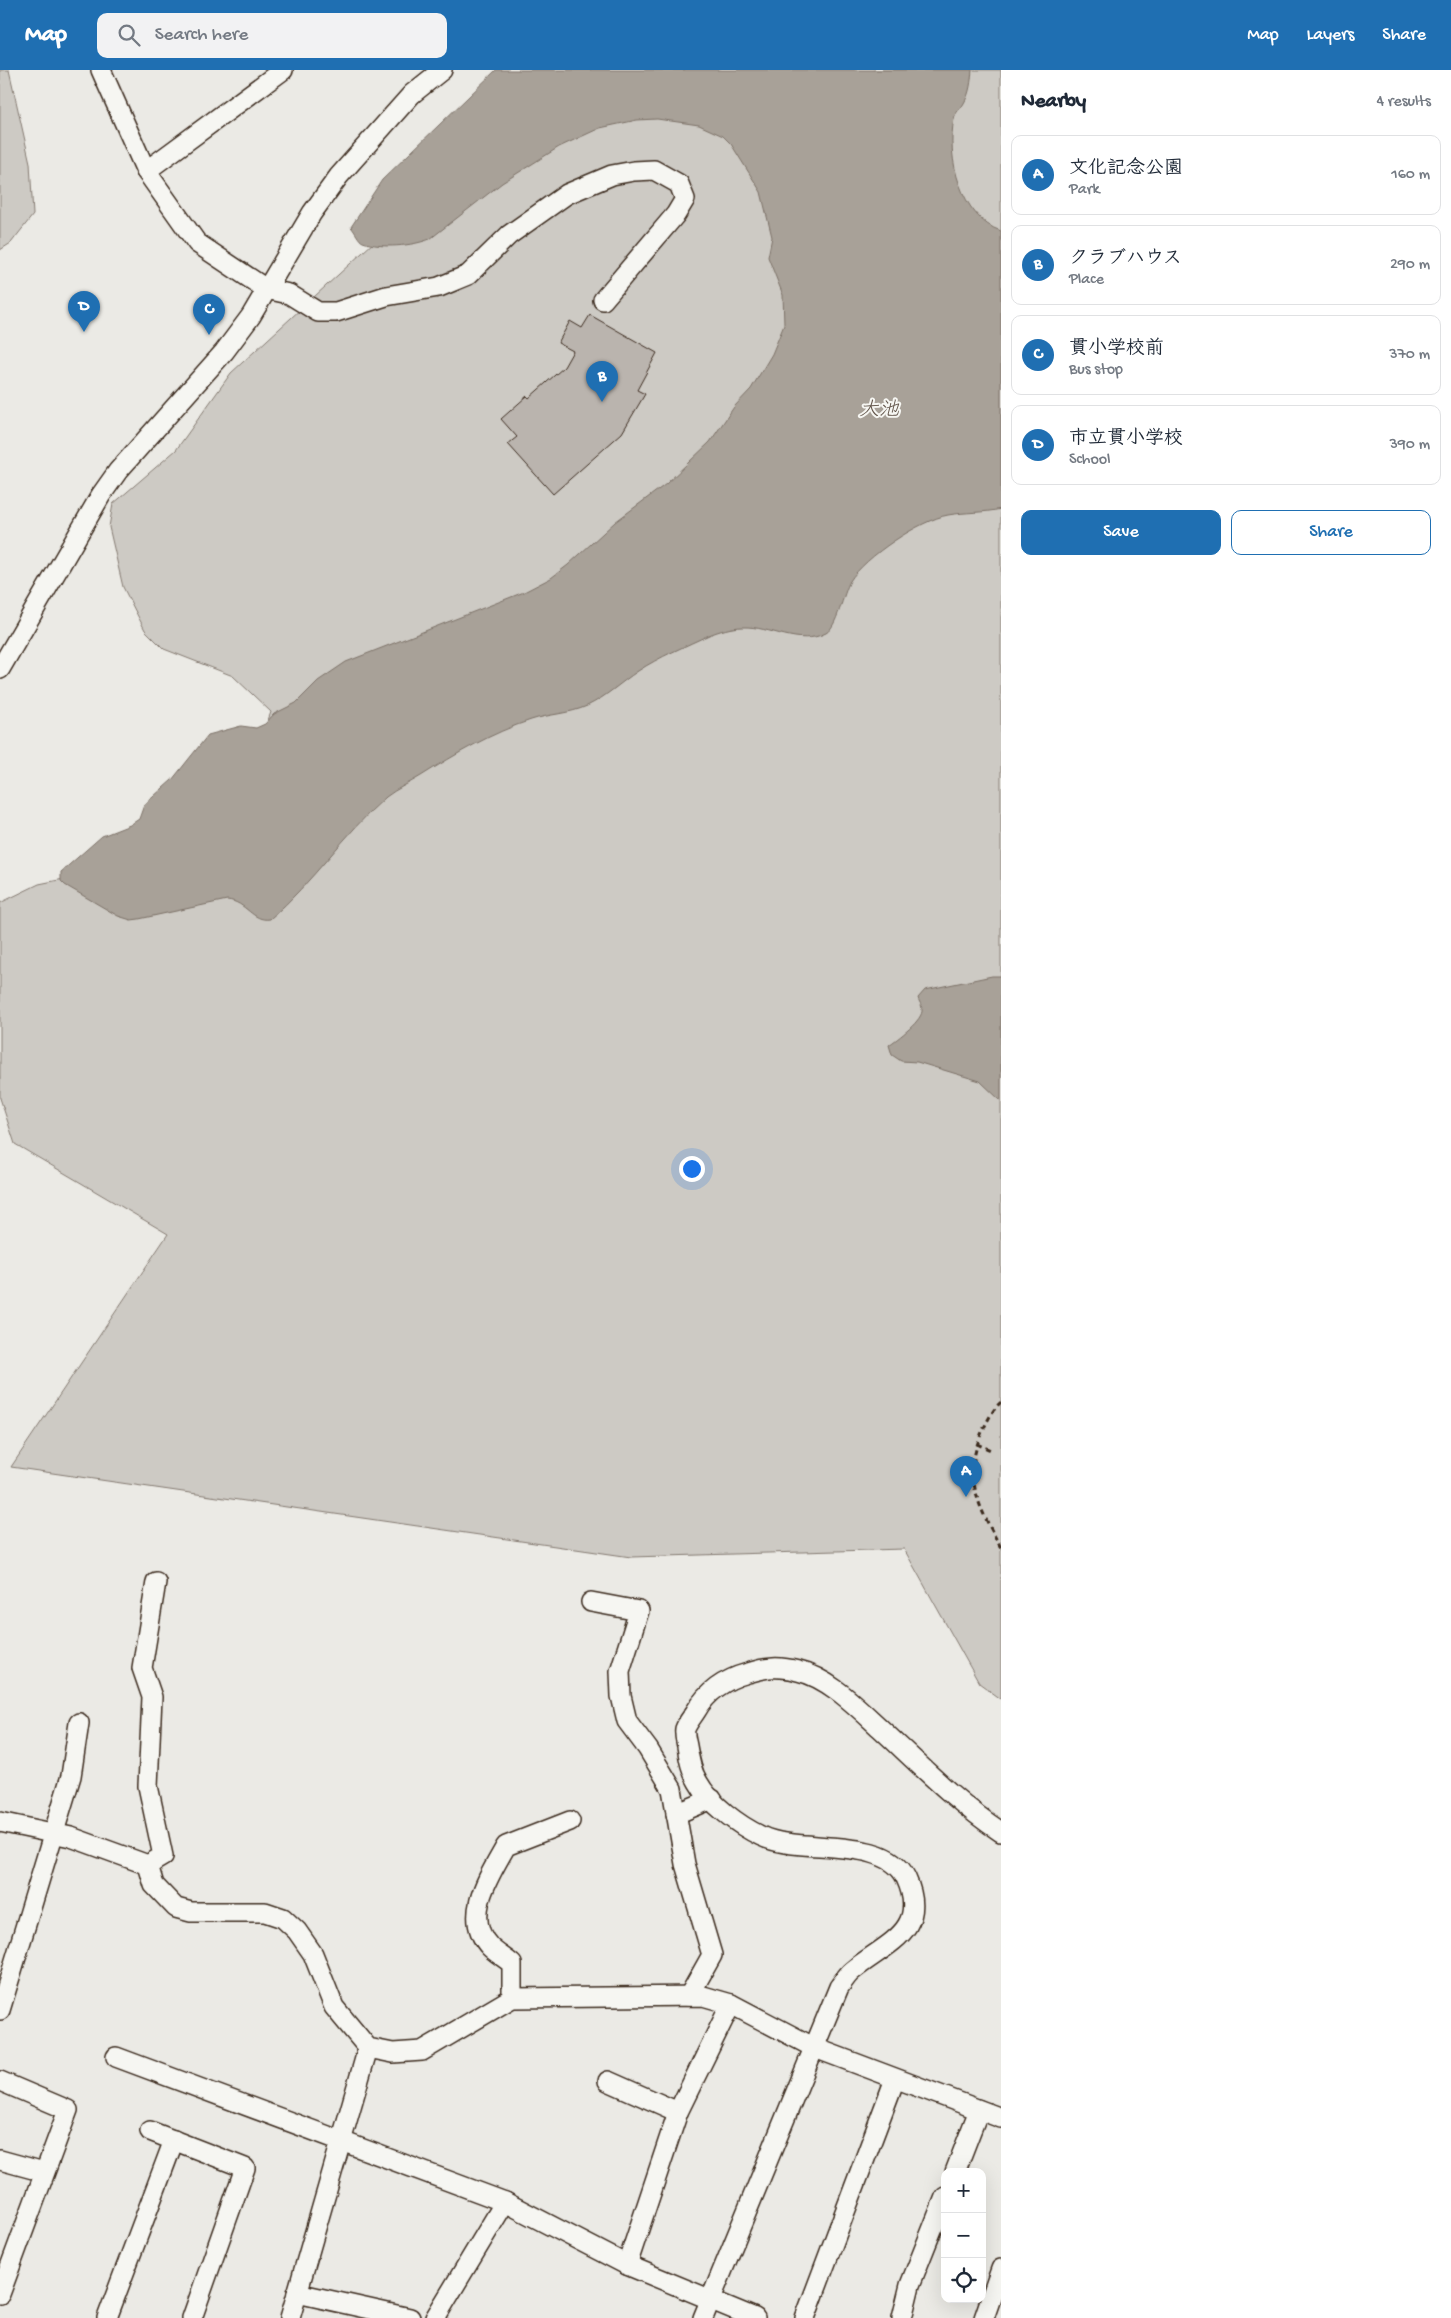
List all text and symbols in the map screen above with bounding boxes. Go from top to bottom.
search box [97,13,447,58]
text: Map [25,21,67,50]
icon: search [115,21,143,49]
text: Search here [155,24,248,47]
text: Map [1247,25,1279,46]
text: Layers [1307,25,1354,46]
text: Share [1382,25,1426,46]
text: Nearby [1021,90,1086,115]
text: 4 results [1376,93,1431,112]
text: 文化記念公園 [1069,158,1183,181]
text: A [1033,166,1043,185]
text: 160 m [1391,166,1430,185]
text: Park [1069,181,1100,200]
text: クラブハウス [1069,248,1182,271]
text: B [1034,256,1042,275]
text: 290 m [1390,256,1430,275]
text: Place [1069,271,1104,290]
pin: D [68,291,100,332]
pin: C [193,294,225,335]
text: 貫小学校前 [1069,338,1164,361]
text: C [1034,346,1042,365]
text: 370 m [1389,346,1430,365]
pin: B [586,361,618,402]
text: Bus stop [1069,361,1123,380]
water label: 大池 [859,399,900,423]
text: 市立貫小学校 [1069,428,1183,451]
text: D [1033,436,1043,455]
text: 390 m [1389,436,1430,455]
text: School [1069,451,1111,470]
button: Save [1021,510,1221,555]
button: Share [1231,510,1431,555]
your location [679,1156,705,1182]
pin: A [950,1456,982,1497]
map controls [941,2168,986,2303]
button: + [941,2168,986,2213]
button: − [941,2213,986,2258]
button: locate [941,2258,986,2303]

